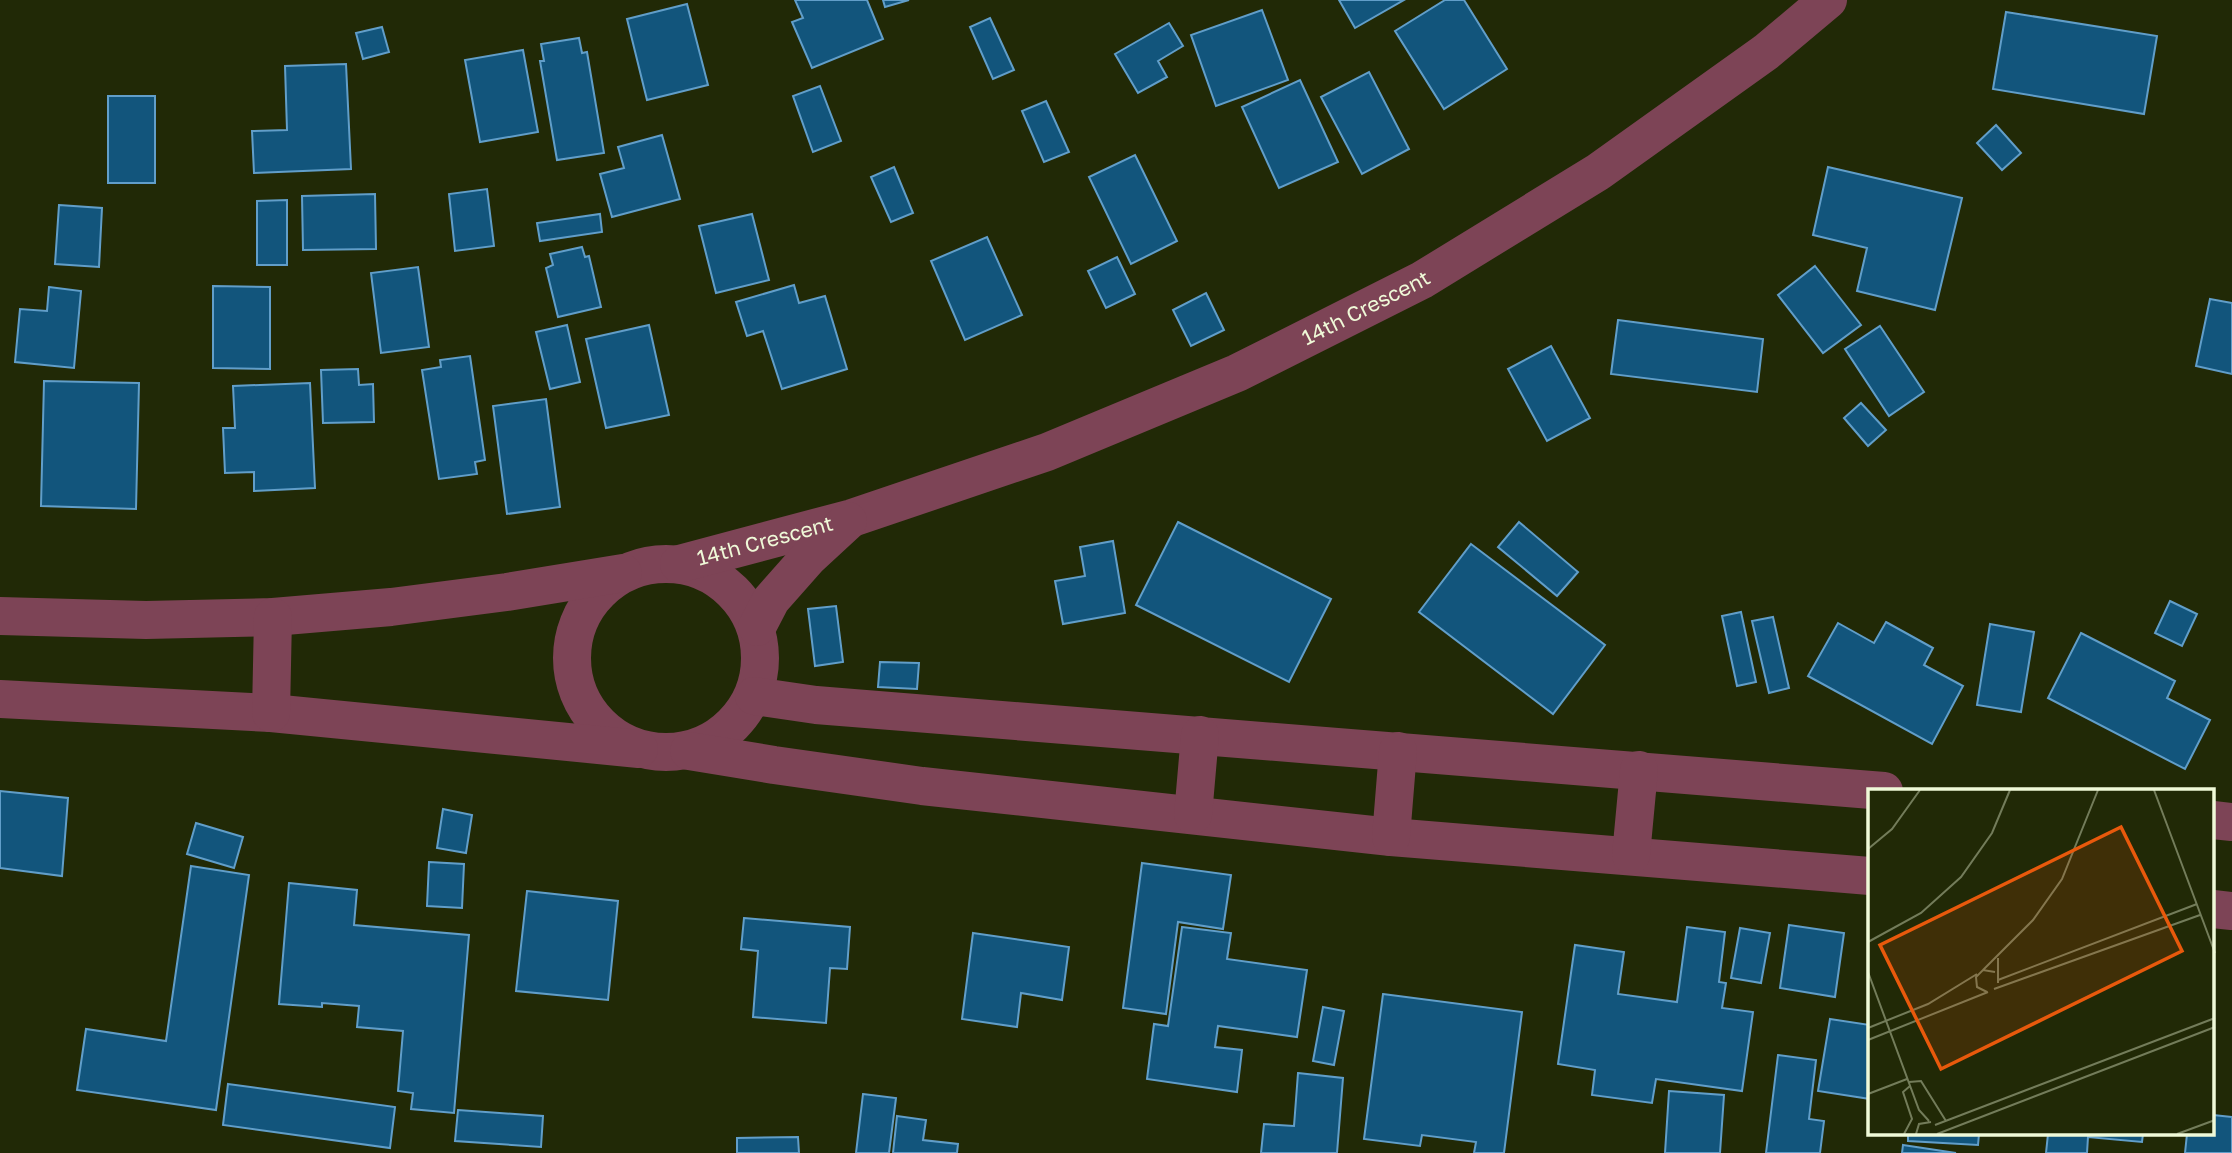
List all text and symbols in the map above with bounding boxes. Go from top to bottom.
street label: 14th Crescent [1297,264,1434,350]
street label: 14th Crescent [694,510,836,571]
inset map [1868,789,2214,1136]

